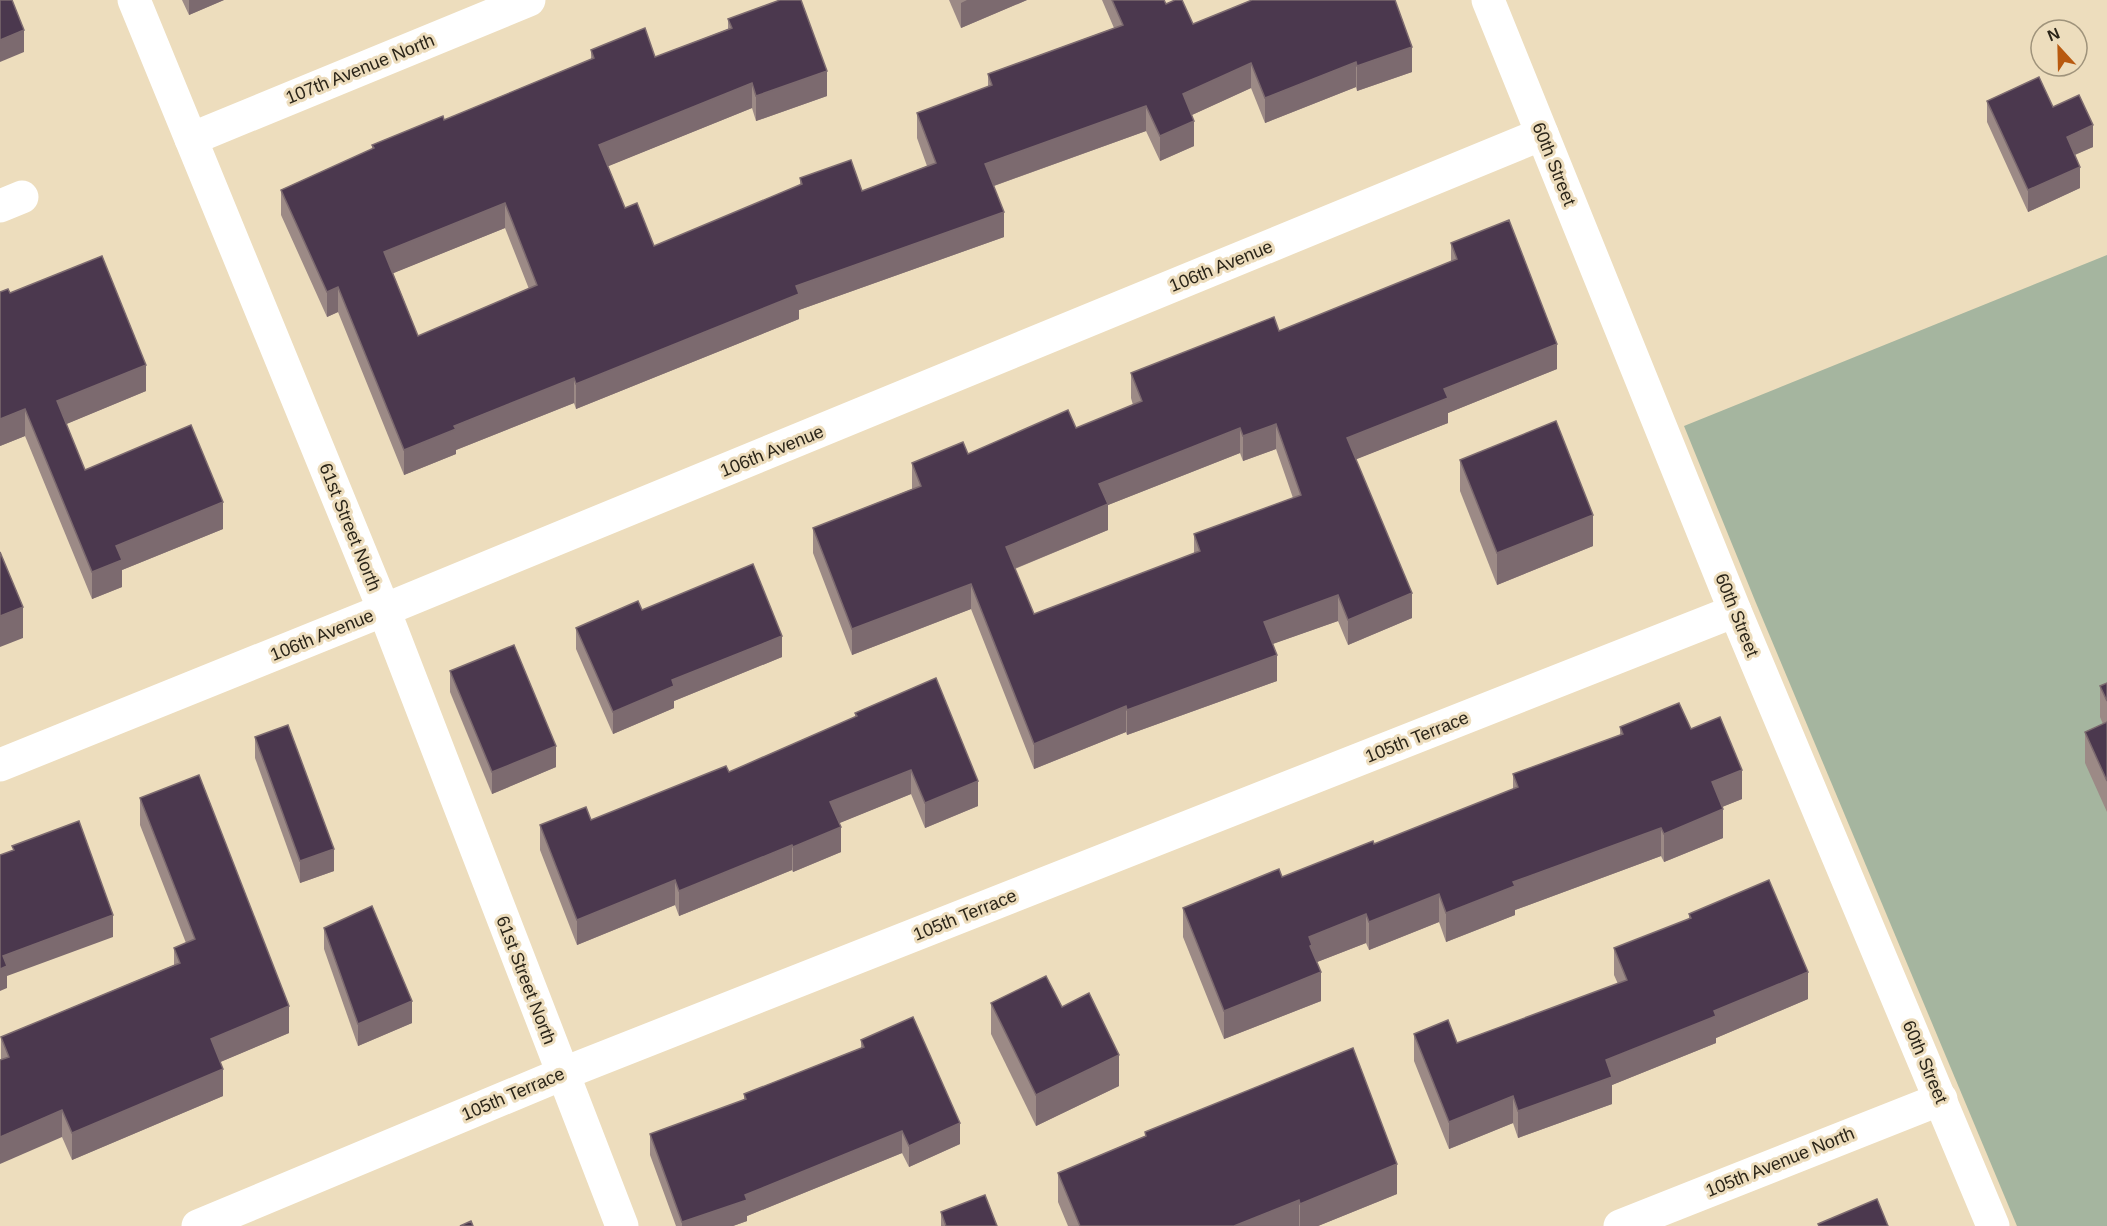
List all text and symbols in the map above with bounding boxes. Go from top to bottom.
north arrow [2029,18,2089,78]
text: N [2045,25,2062,45]
street label: 107th Avenue North [283,30,437,108]
street label: 60th Street [1528,119,1580,209]
street label: 106th Avenue [1166,236,1276,296]
street label: 106th Avenue [717,421,827,481]
street label: 61st Street North [315,460,385,594]
street label: 60th Street [1711,570,1763,660]
street label: 106th Avenue [267,605,377,665]
street label: 105th Terrace [1362,707,1472,767]
street label: 105th Terrace [910,885,1020,945]
street label: 61st Street North [492,913,560,1047]
street label: 60th Street [1899,1018,1951,1106]
street label: 105th Terrace [459,1063,567,1125]
street label: 105th Avenue North [1703,1123,1857,1201]

